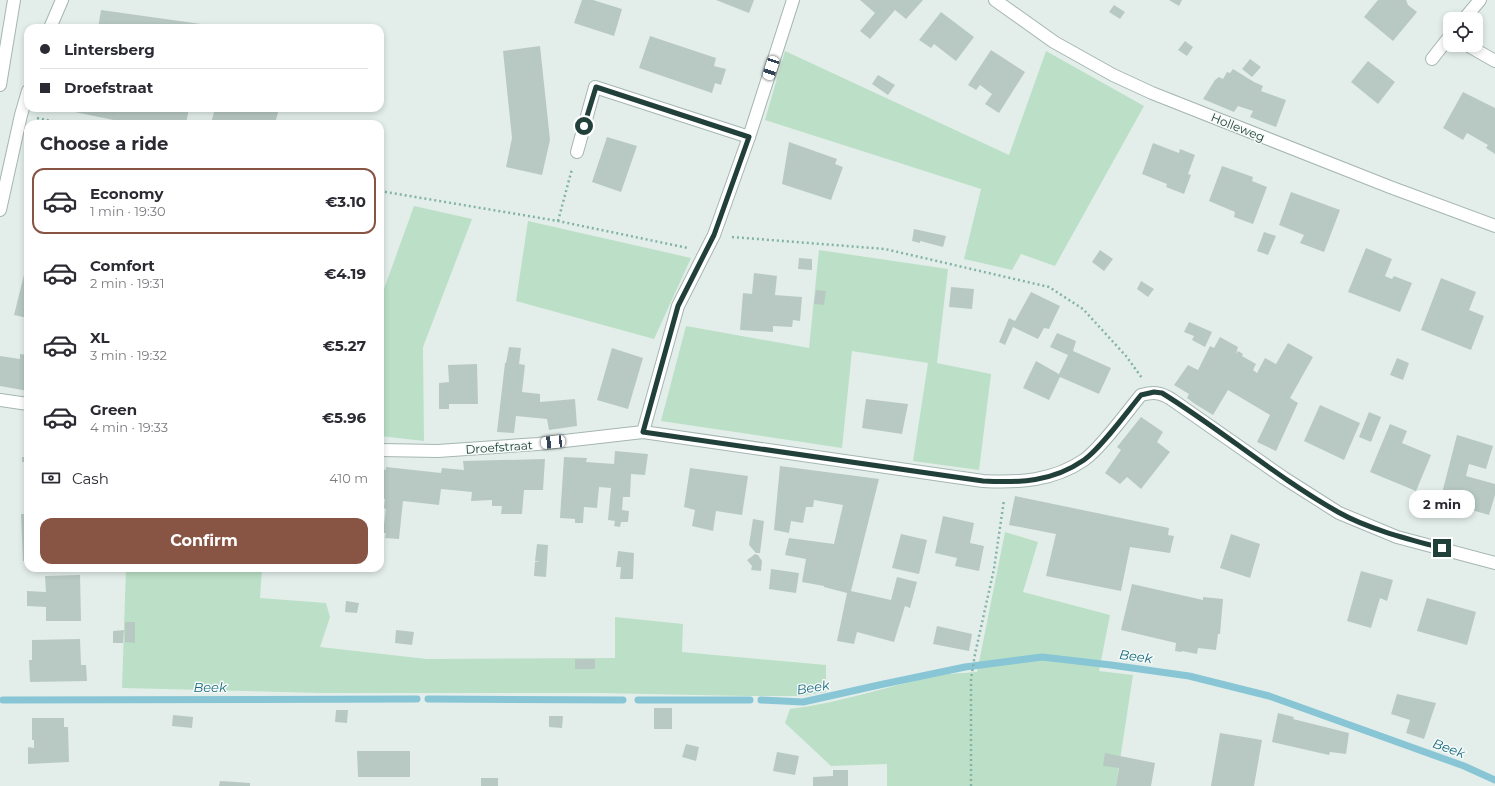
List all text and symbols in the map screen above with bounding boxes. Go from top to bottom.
map controls [1443,12,1483,52]
button: locate [1443,12,1483,52]
text: Lintersberg [64,40,155,59]
car [762,55,780,81]
text: Droefstraat [64,78,153,97]
street label: Holleweg [1209,109,1267,145]
route start [575,117,593,135]
text: Choose a ride [40,133,168,155]
icon: car [42,183,78,219]
text: Economy [90,184,163,203]
text: €3.10 [325,192,366,211]
text: 1 min · 19:30 [90,203,166,219]
icon: car [42,255,78,291]
text: Comfort [90,256,155,275]
text: €4.19 [324,264,366,283]
text: 2 min · 19:31 [90,275,164,291]
icon: car [42,327,78,363]
text: XL [90,328,109,347]
text: €5.27 [323,336,366,355]
text: 3 min · 19:32 [90,347,167,363]
icon: car [42,399,78,435]
text: Green [90,400,137,419]
text: €5.96 [322,408,366,427]
text: 4 min · 19:33 [90,419,168,435]
car [540,435,566,449]
street label: Droefstraat [465,437,533,457]
icon: cash [40,467,62,489]
text: Cash [72,469,109,488]
text: 410 m [329,470,368,486]
callout: 2 min [1409,490,1475,518]
text: 2 min [1423,496,1461,512]
button: Confirm [40,518,368,564]
route end [1433,539,1451,557]
water label: Beek [1118,646,1155,666]
water label: Beek [795,676,832,698]
water label: Beek [193,679,228,695]
water label: Beek [1431,735,1469,762]

